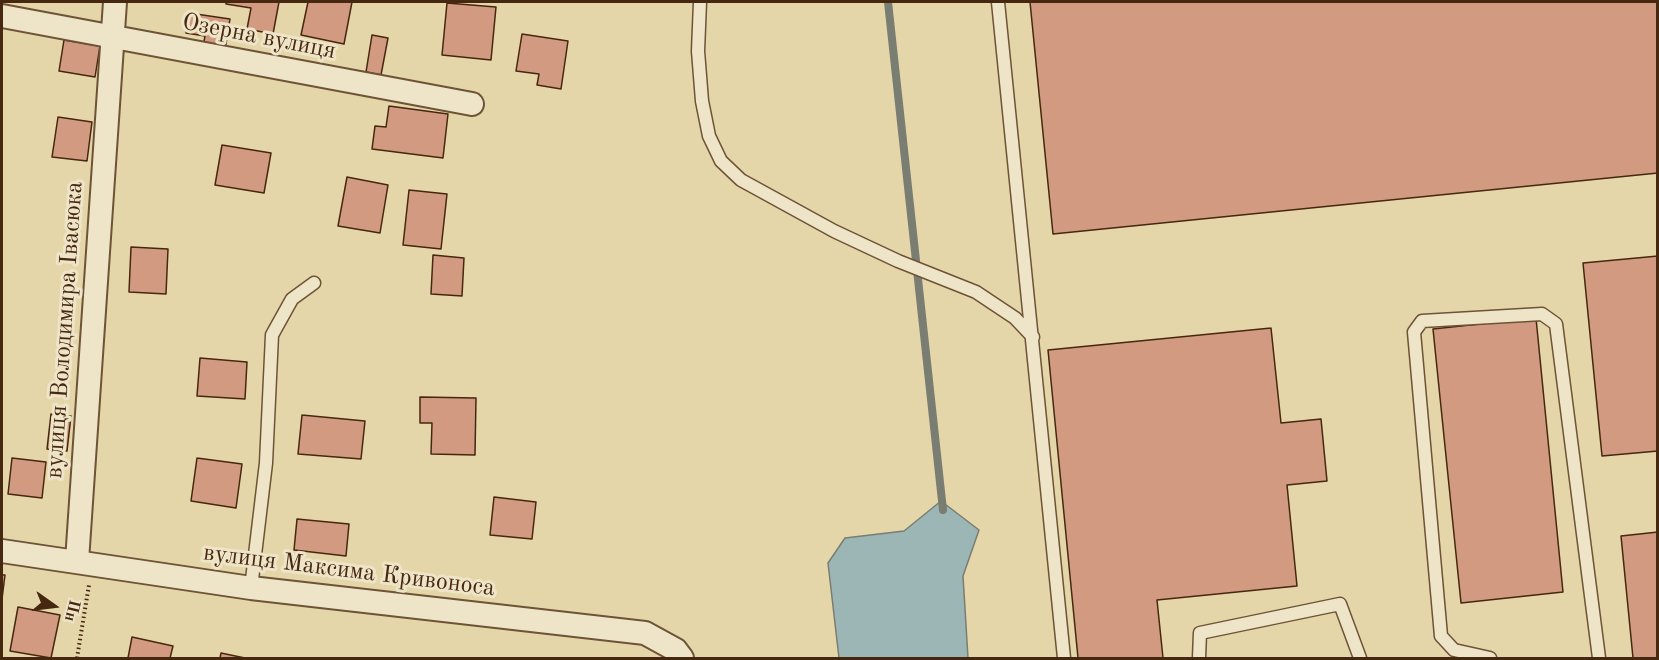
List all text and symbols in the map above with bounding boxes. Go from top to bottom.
street label: Озерна вулиця [180,8,338,66]
street label: вулиця Володимира Івасюка [40,181,90,479]
street label: вулиця Максима Кривоноса [202,539,496,603]
north arrow [24,576,84,636]
text: Пн [61,598,82,623]

